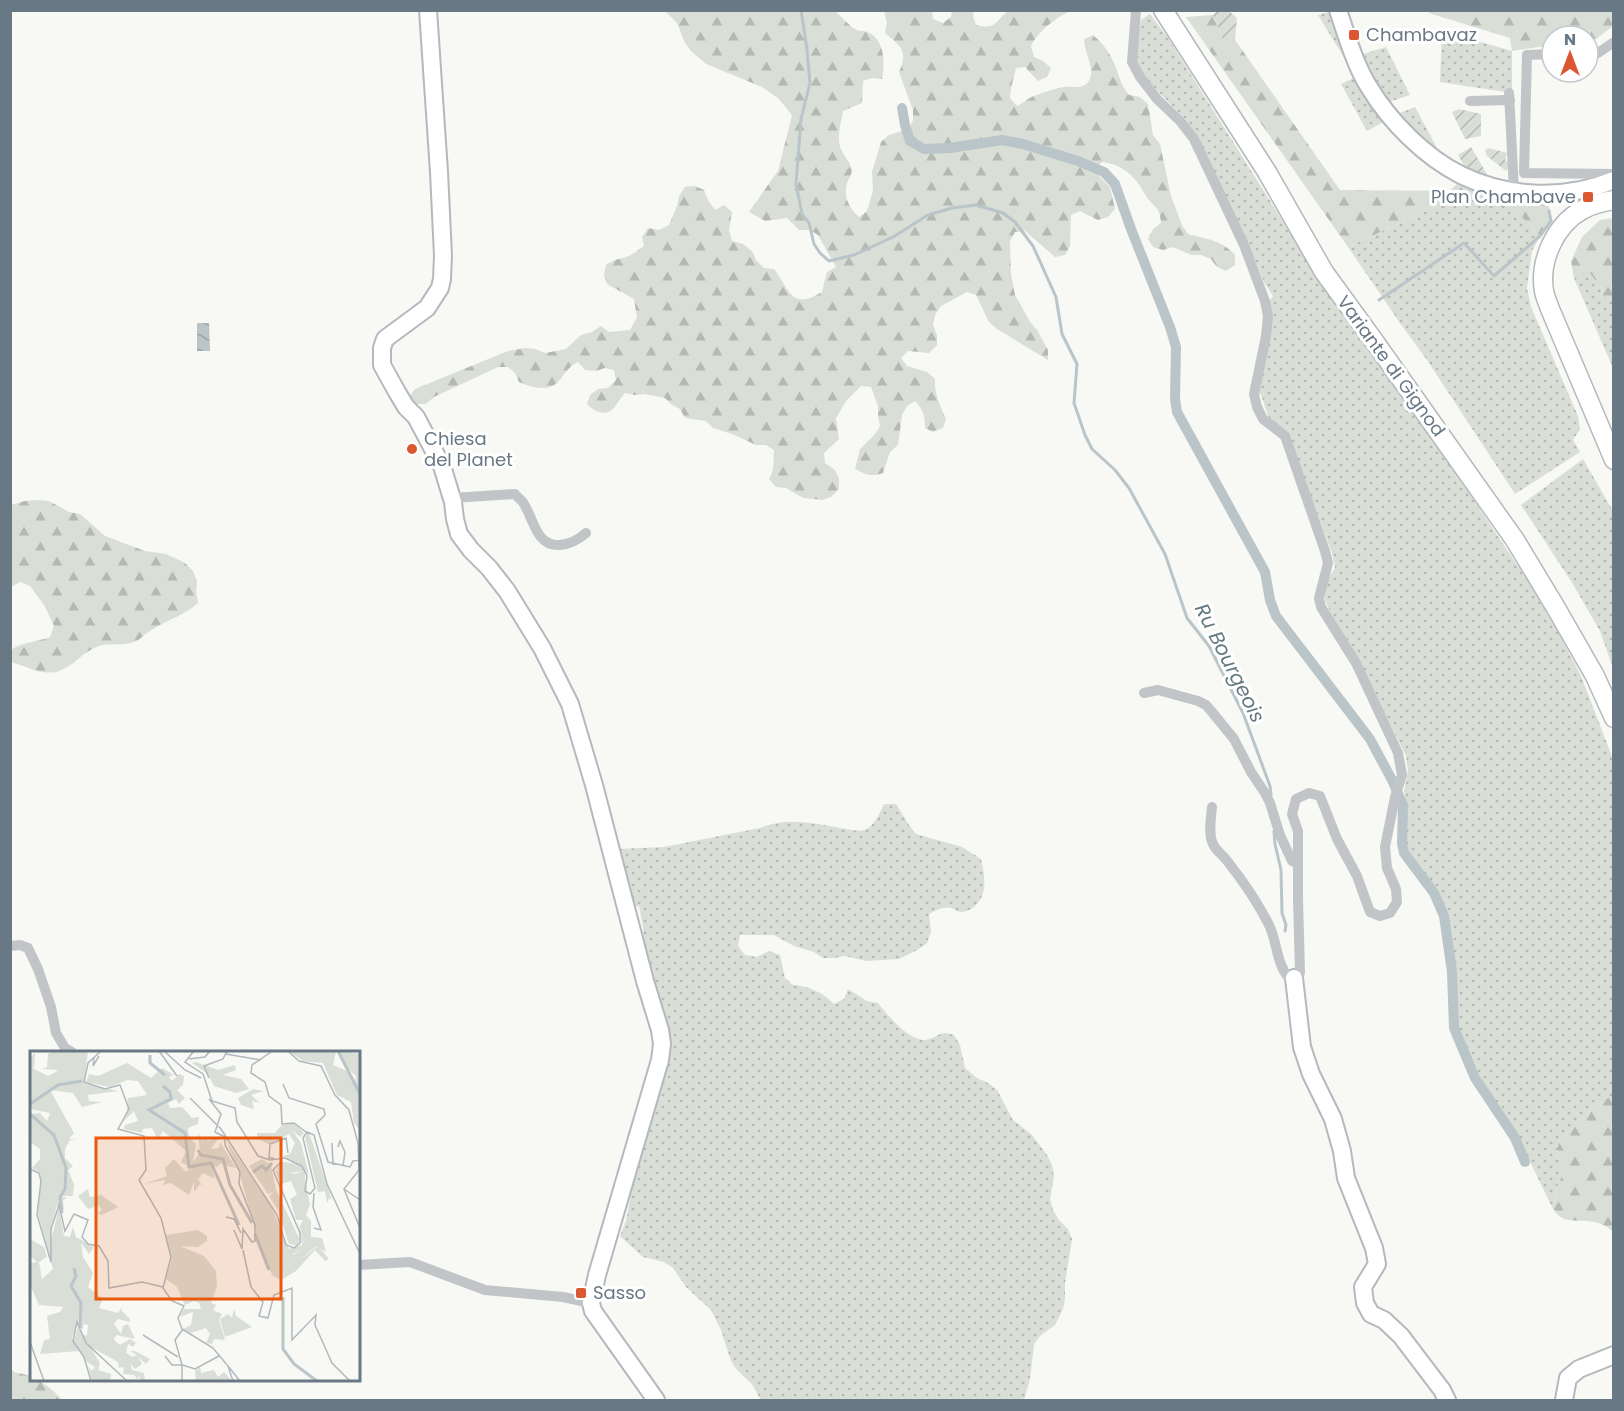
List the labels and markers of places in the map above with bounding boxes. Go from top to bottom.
place label: Chambavaz [1366,22,1477,47]
marker: Chambavaz [1347,28,1361,42]
place label: Plan Chambave [1431,184,1576,209]
marker: Plan Chambave [1581,190,1595,204]
place label: Chiesa del Planet [424,426,513,472]
marker: Chiesa del Planet [405,442,419,456]
place label: Sasso [593,1280,646,1305]
marker: Sasso [574,1286,588,1300]

